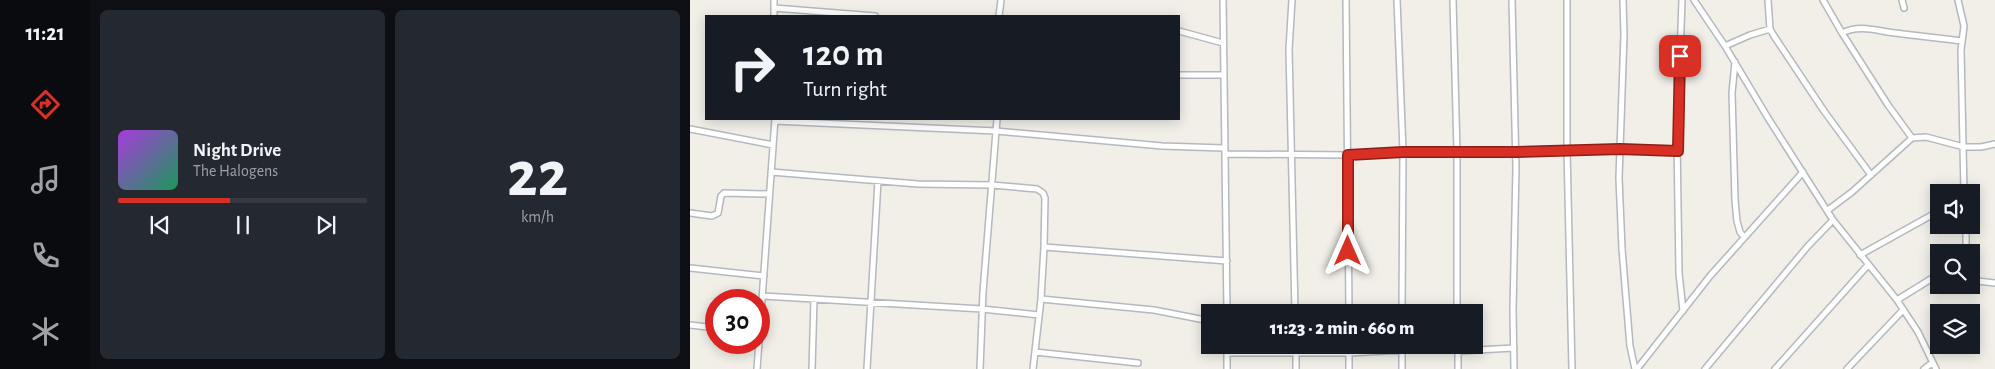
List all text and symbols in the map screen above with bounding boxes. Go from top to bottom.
text: 11:21 [25,22,65,44]
icon: right [720,35,785,100]
pin [1659,35,1701,77]
text: 120 m [803,37,884,72]
icon: arrive [1666,42,1694,70]
text: Turn right [803,78,887,100]
icon: directions [28,87,63,122]
text: Night Drive [193,141,281,160]
text: 22 [507,143,568,208]
icon: music [28,162,63,197]
text: The Halogens [193,163,278,179]
map controls [1930,184,1980,354]
button: sound [1930,184,1980,234]
text: km/h [521,209,554,225]
icon: previous [146,211,174,239]
icon: pause [229,211,257,239]
icon: next [312,211,340,239]
position arrow [1321,224,1373,276]
icon: phone [28,238,63,273]
button: search [1930,244,1980,294]
speed limit sign: 30 [705,289,770,354]
button: layers [1930,304,1980,354]
icon: climate [28,314,63,349]
text: 11:23 · 2 min · 660 m [1270,319,1414,338]

